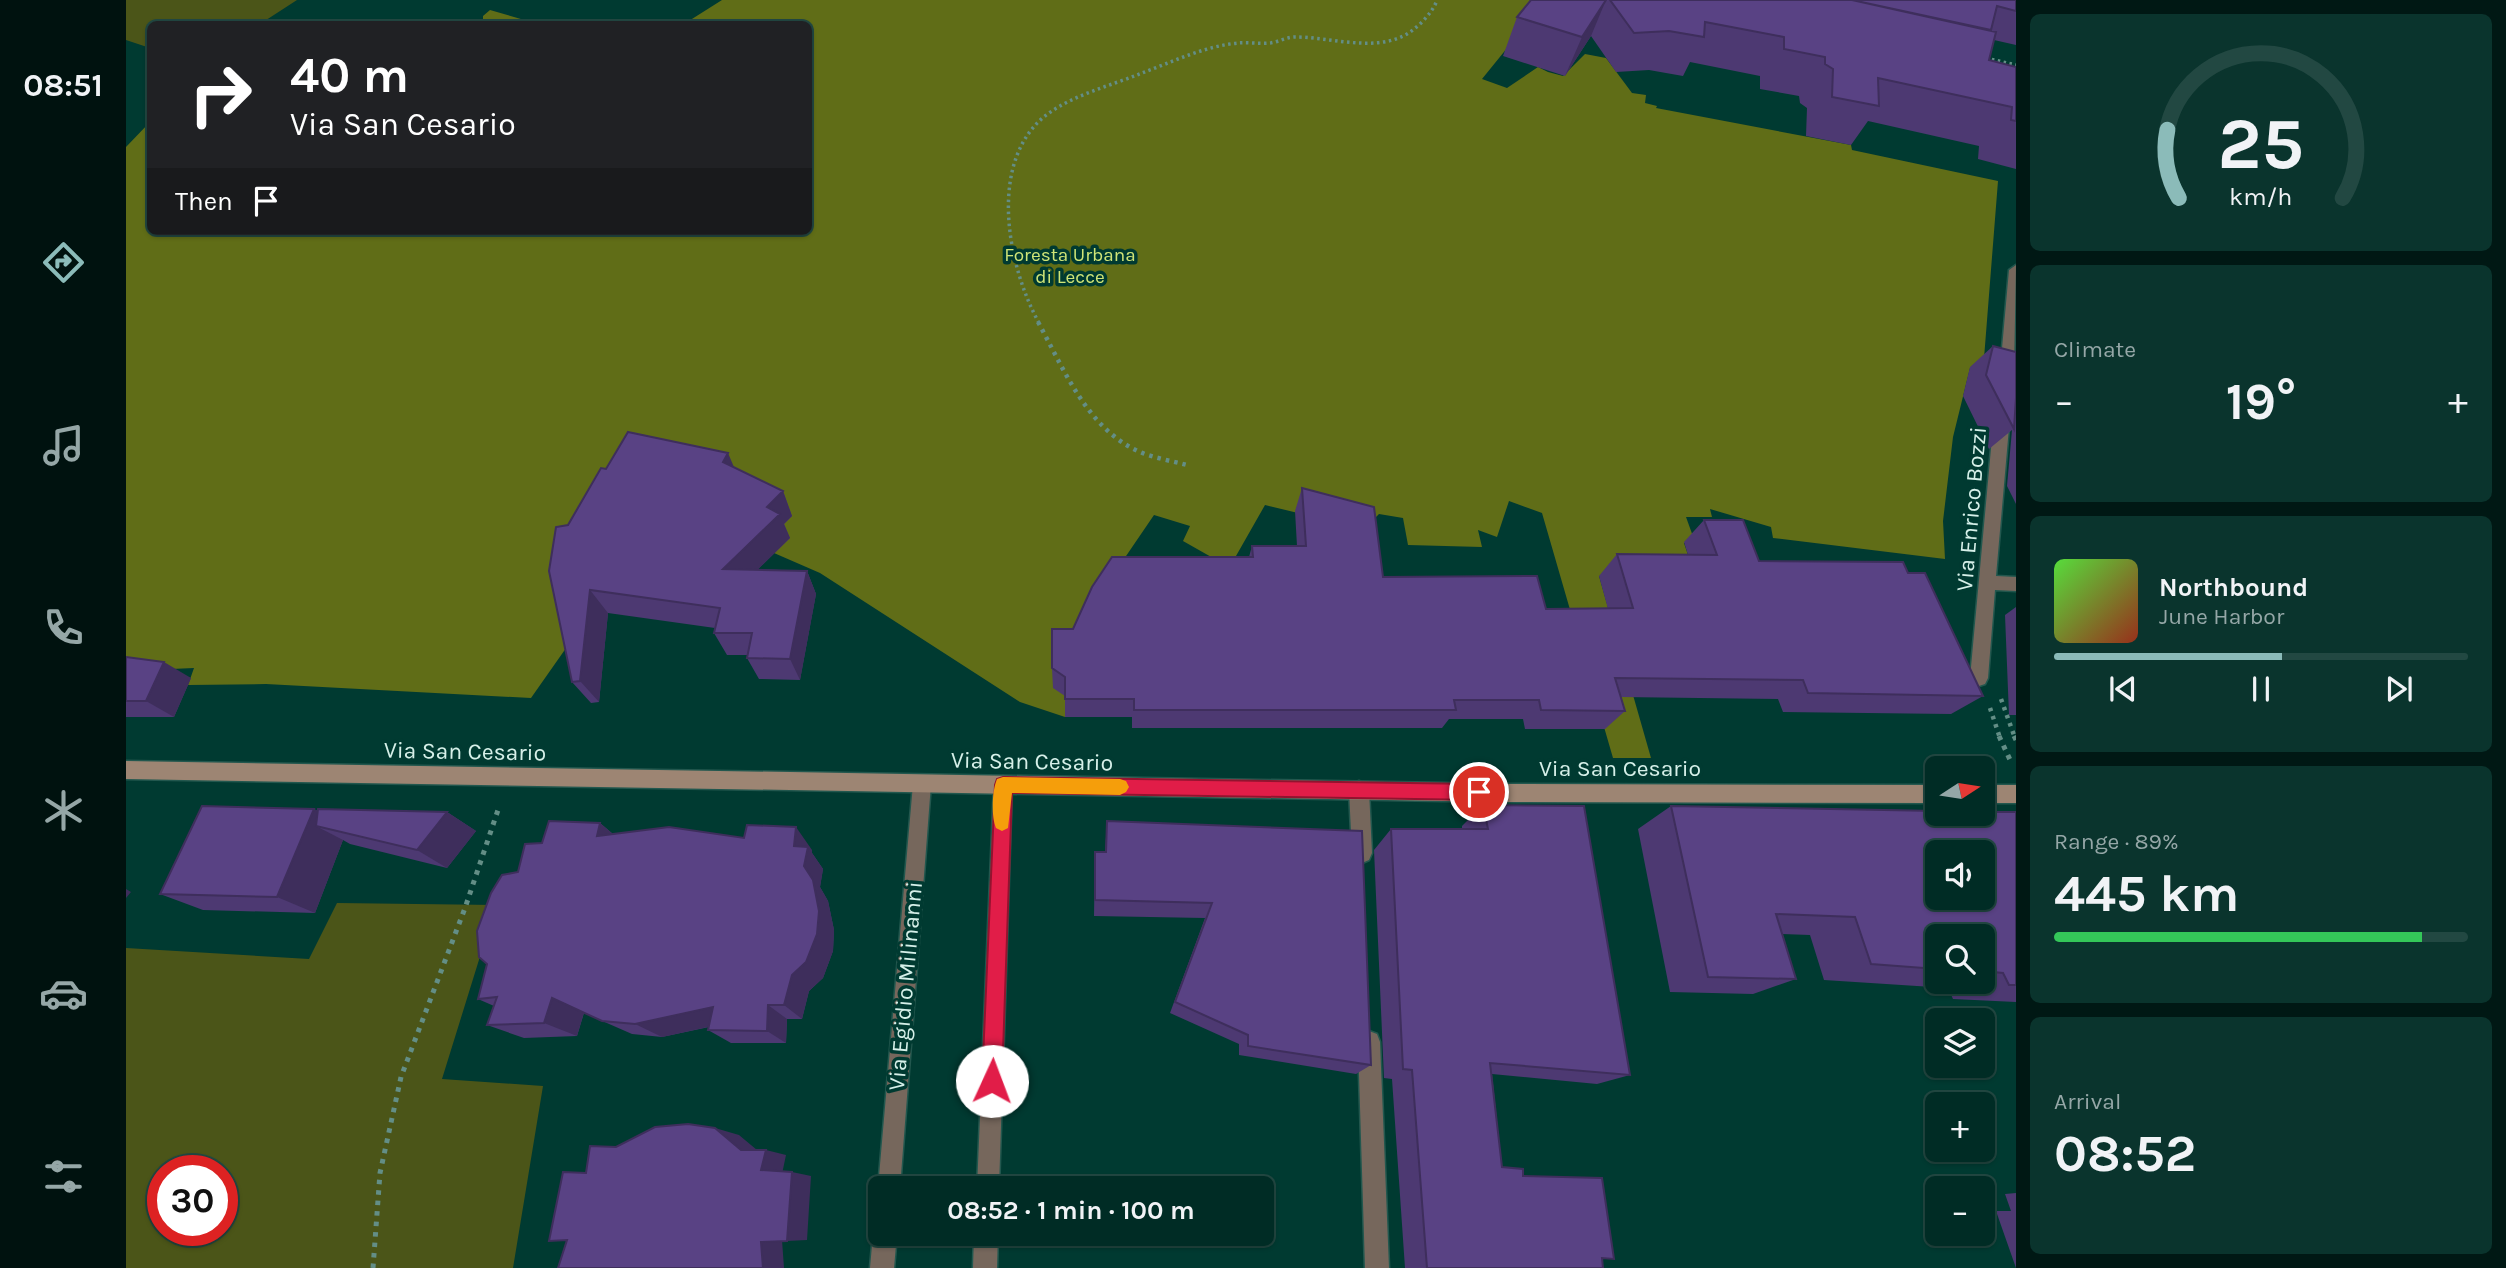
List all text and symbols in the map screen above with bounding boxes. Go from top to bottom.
text: 40 m [290,47,409,104]
icon: right [175,49,266,140]
text: 08:51 [23,67,103,104]
text: 25 [2218,102,2304,187]
text: Via San Cesario [290,106,516,143]
icon: arrive [247,182,285,220]
text: km/h [2229,182,2293,211]
text: Then [175,186,233,217]
icon: directions [39,238,88,287]
park label: Foresta Urbana di Lecce [1004,244,1136,288]
text: Climate [2054,336,2136,363]
text: 19° [2226,371,2296,432]
text: − [2054,379,2074,424]
text: + [2448,379,2468,424]
icon: music [39,421,88,470]
street label: Via Enrico Bozzi [1951,426,1992,593]
text: Northbound [2159,572,2308,603]
icon: phone [39,603,88,652]
text: June Harbor [2159,603,2284,630]
icon: previous [2104,670,2142,708]
icon: pause [2242,670,2280,708]
icon: next [2380,670,2418,708]
street label: Via San Cesario [384,737,546,766]
street label: Via San Cesario [951,747,1113,776]
street label: Via San Cesario [1539,755,1701,782]
north arrow [1925,756,1995,826]
map controls [1925,756,1995,1246]
pin [1449,762,1509,822]
icon: arrive [1460,773,1498,811]
icon: climate [39,786,88,835]
text: Range · 89% [2054,828,2179,855]
button: sound [1925,840,1995,910]
text: 445 km [2054,863,2239,924]
street label: Via Egidio Milinanni [883,880,928,1092]
button: search [1925,924,1995,994]
icon: car [39,969,88,1018]
button: layers [1925,1008,1995,1078]
position arrow [955,1044,1029,1118]
text: Arrival [2054,1088,2121,1115]
button: + [1925,1092,1995,1162]
text: 08:52 [2054,1123,2196,1184]
icon: filters [39,1152,88,1201]
speed limit sign: 30 [147,1155,238,1246]
button: − [1925,1176,1995,1246]
text: 08:52 · 1 min · 100 m [947,1195,1195,1226]

